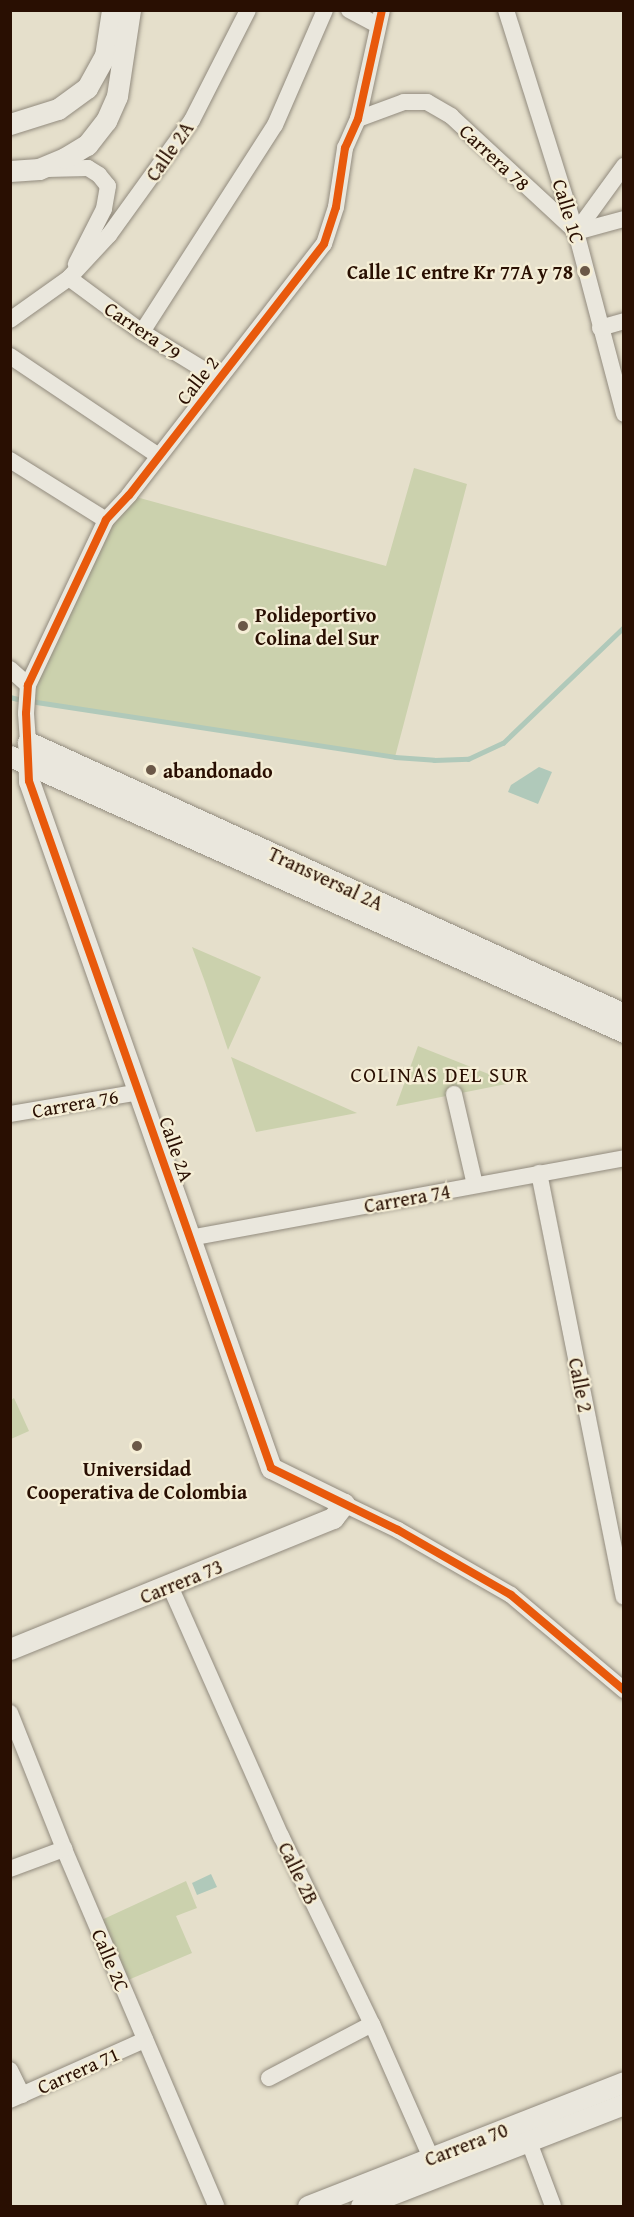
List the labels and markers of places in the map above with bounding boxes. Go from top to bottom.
place label: Calle 1C entre Kr 77A y 78 [347,259,573,283]
marker: Calle 1C entre Kr 77A y 78 [578,264,592,278]
place label: Polideportivo Colina del Sur [255,602,379,649]
marker: Polideportivo Colina del Sur [236,619,250,633]
place label: abandonado [163,758,273,782]
marker: abandonado [144,763,158,777]
marker: Universidad Cooperativa de Colombia [130,1439,144,1453]
place label: Universidad Cooperativa de Colombia [27,1456,247,1503]

